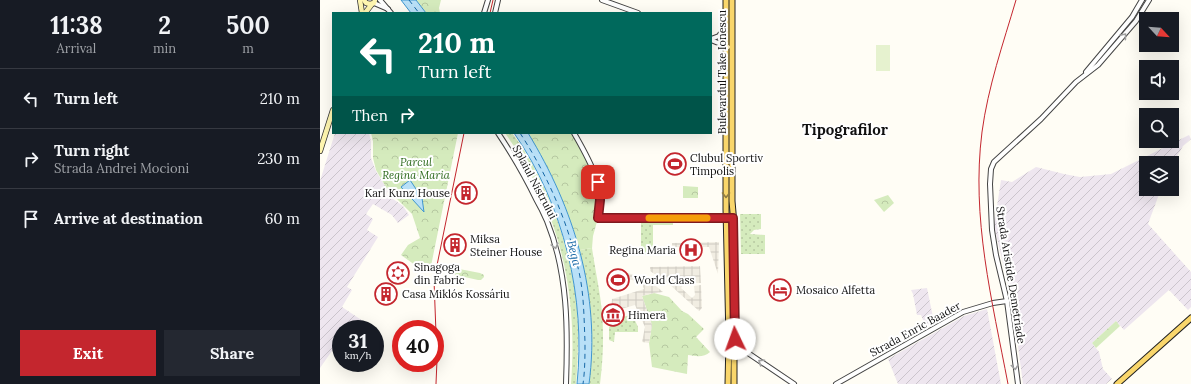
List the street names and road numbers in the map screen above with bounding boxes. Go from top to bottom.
street label: Bulevardul Take Ionescu [715,9,729,134]
street label: Splaiul Nistrului [510,143,560,221]
street label: Strada Aristide Demetriade [993,205,1029,345]
street label: Strada Enric Baader [867,298,963,360]

